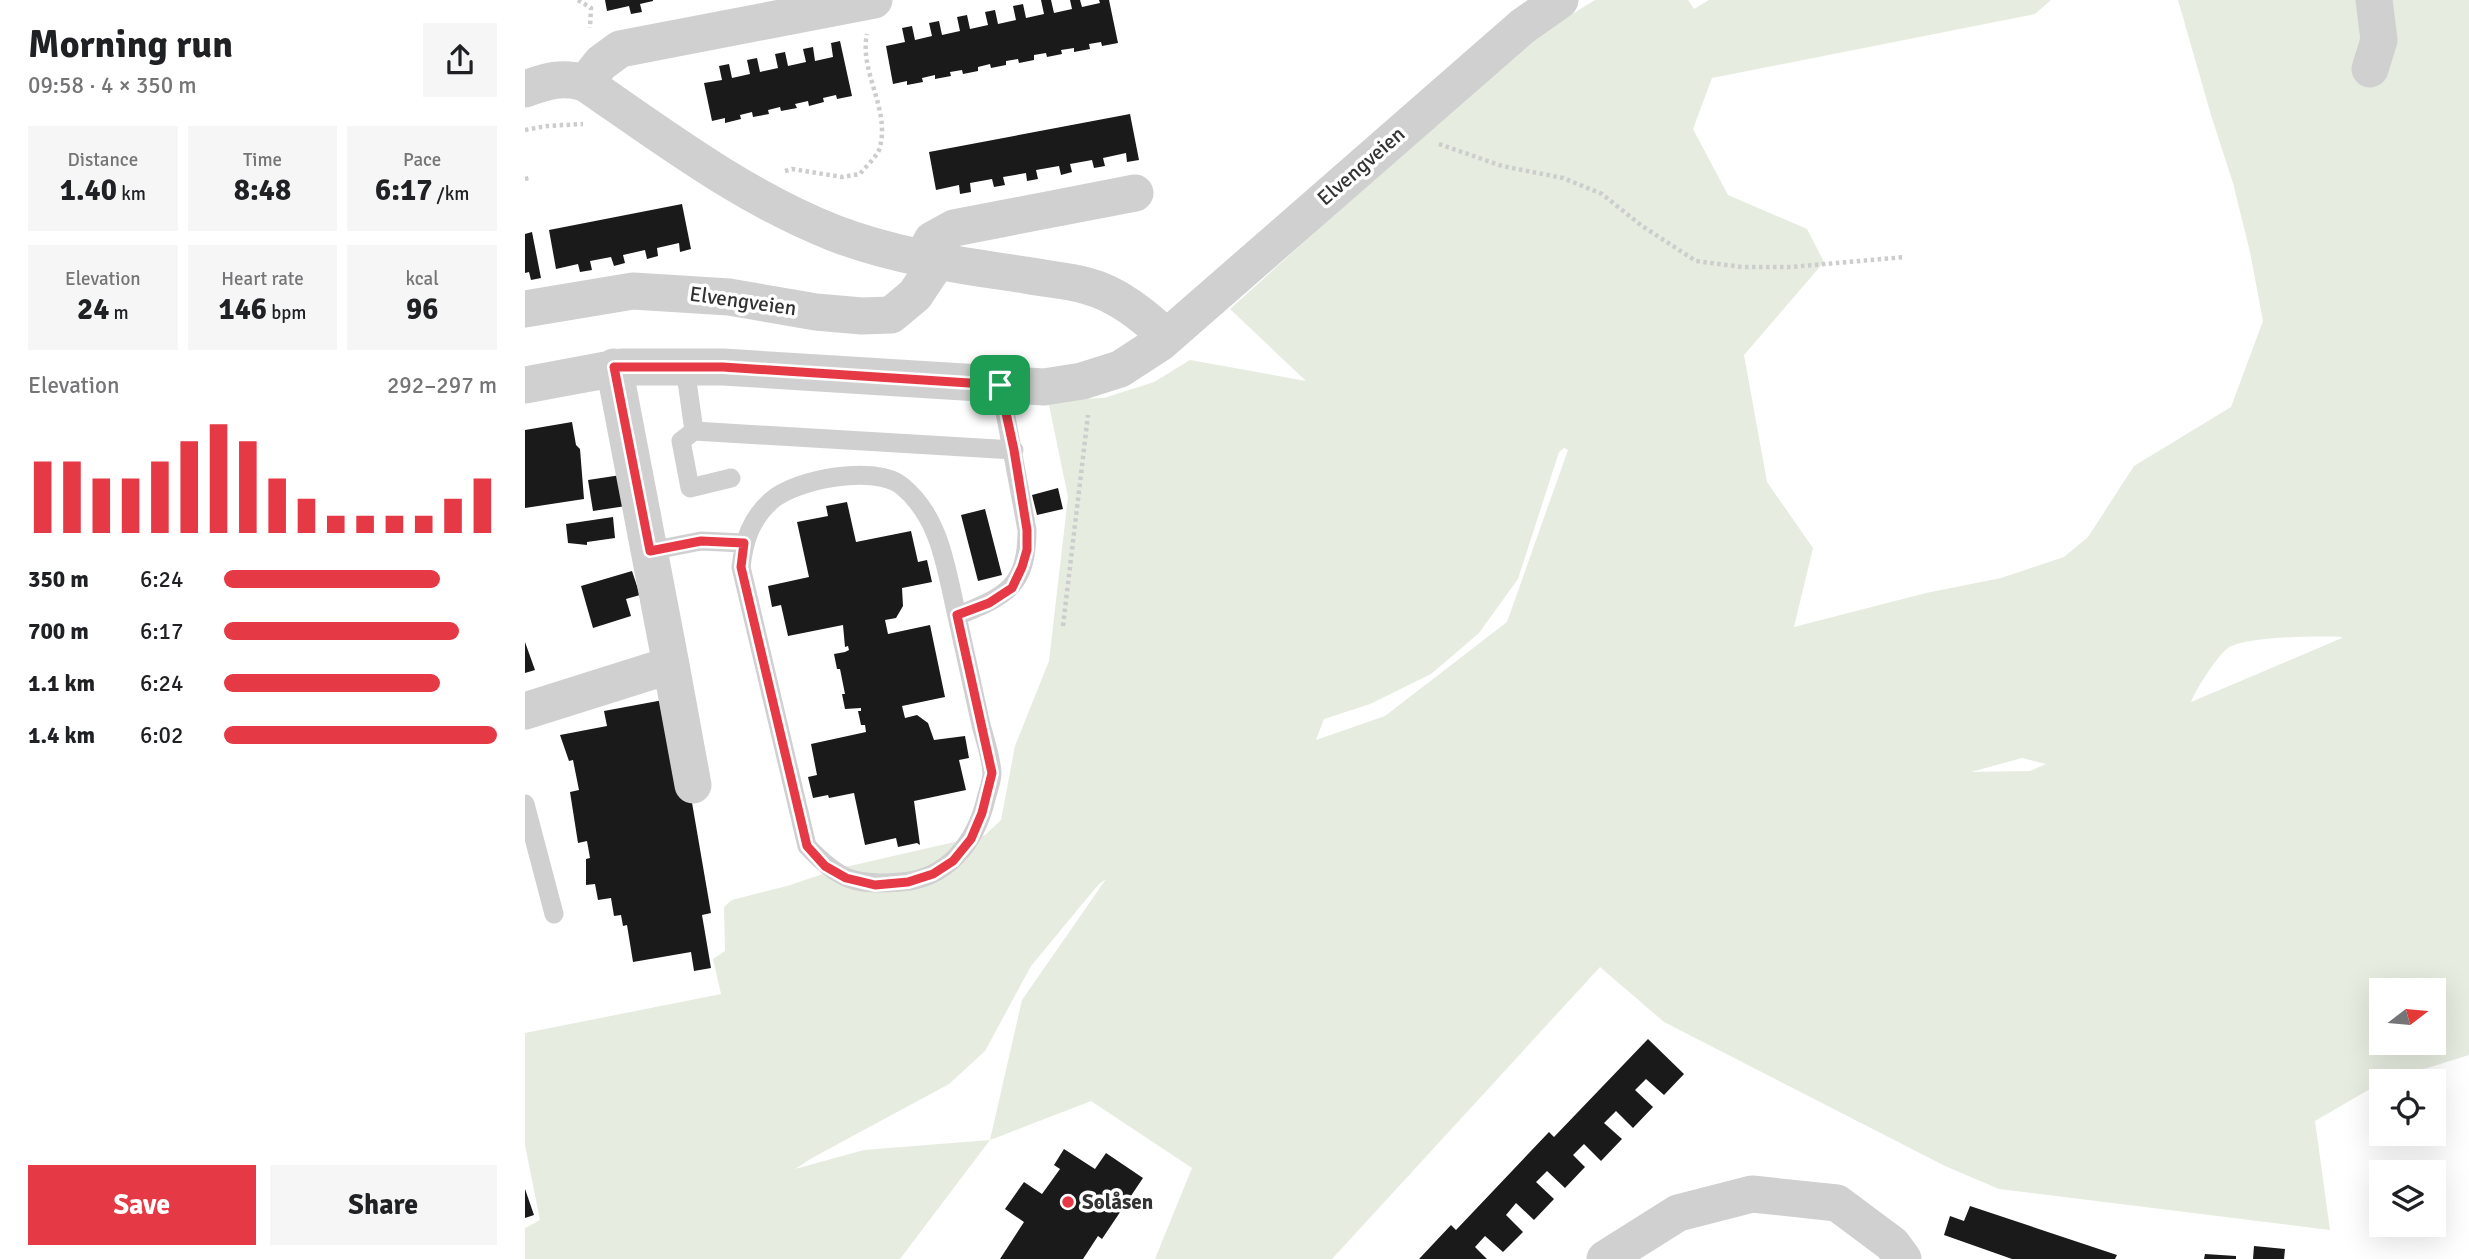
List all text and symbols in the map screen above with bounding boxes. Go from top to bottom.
text: Morning run [28,21,233,68]
button: share [423,23,497,97]
text: 09:58 · 4 × 350 m [28,71,197,100]
street label: Elvengveien [1312,121,1410,211]
text: Distance [67,148,138,172]
text: Time [243,148,282,172]
text: Pace [403,148,441,172]
text: 1.40 [60,172,117,209]
text: 8:48 [234,172,291,209]
text: 6:17 [375,172,432,209]
text: km [117,182,146,206]
text: /km [432,182,469,206]
text: Elevation [65,267,141,291]
text: Heart rate [221,267,304,291]
text: kcal [406,267,439,291]
street label: Elvengveien [688,281,798,321]
text: 24 [77,291,109,328]
text: 146 [218,291,267,328]
text: 96 [406,291,438,328]
text: m [109,301,129,325]
text: bpm [267,301,307,325]
pin [970,355,1030,415]
icon: arrive [981,366,1019,404]
text: Elevation [28,371,120,400]
text: 292–297 m [387,371,497,400]
text: 350 m [28,565,89,594]
text: 6:24 [140,565,183,594]
text: 700 m [28,617,89,646]
text: 6:17 [140,617,183,646]
text: 1.1 km [28,669,95,698]
text: 6:24 [140,669,183,698]
text: 1.4 km [28,721,95,750]
text: 6:02 [140,721,183,750]
north arrow [2369,978,2447,1055]
map controls [2369,978,2446,1237]
button: locate [2369,1069,2446,1146]
button: layers [2369,1160,2446,1237]
button: Save [28,1165,256,1245]
button: Share [270,1165,497,1245]
place label: Solåsen [1082,1189,1153,1215]
marker: Solåsen [1060,1194,1076,1210]

